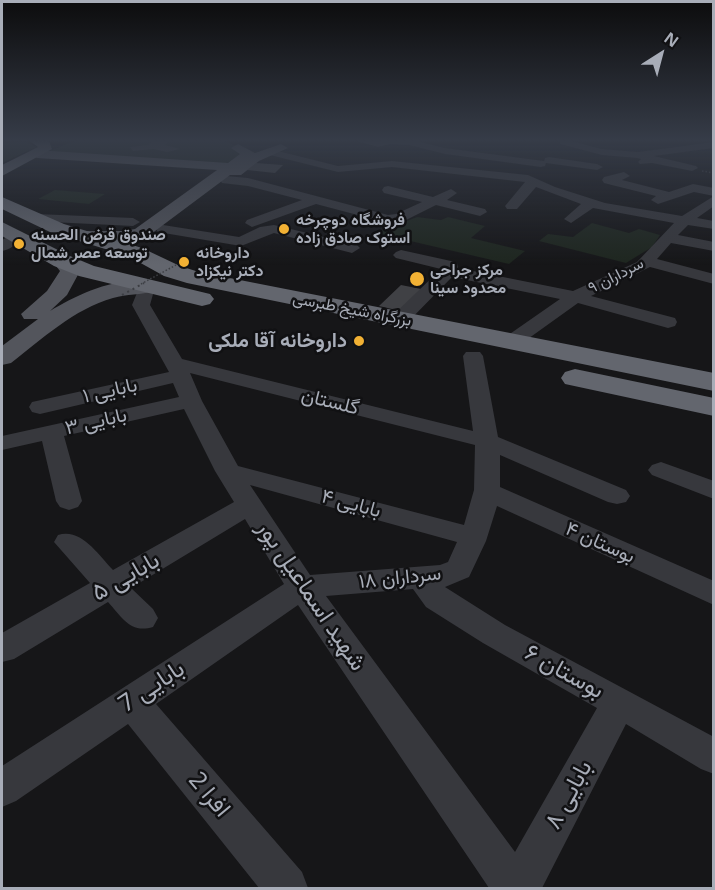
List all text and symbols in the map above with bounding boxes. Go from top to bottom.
north arrow [631,24,691,84]
text: N [660,27,683,52]
place label: فروشگاه دوچرخه استوک صادق زاده [296,210,410,248]
marker: فروشگاه دوچرخه استوک صادق زاده [277,222,291,236]
place label: صندوق قرض الحسنه توسعه عصر شمال [31,225,166,263]
marker: صندوق قرض الحسنه توسعه عصر شمال [12,237,26,251]
place label: داروخانه دکتر نیکزاد [196,243,263,281]
street label: سرداران ۹ [585,254,647,298]
marker: داروخانه دکتر نیکزاد [177,255,191,269]
place label: مرکز جراحی محدود سینا [430,260,506,298]
marker: مرکز جراحی محدود سینا [408,270,426,288]
street label: بزرگراه شیخ طبرسی [291,289,413,331]
place label: داروخانه آقا ملکی [208,329,347,353]
marker: داروخانه آقا ملکی [352,334,366,348]
street label: بابایی ۱ [80,373,140,409]
street label: گلستان [299,383,361,421]
street label: بابایی ۳ [63,403,129,441]
street label: بابایی ۴ [319,485,383,523]
street label: شهید اسماعیل پور [250,515,372,677]
street label: بوستان ۴ [561,517,639,569]
street label: بابایی ۵ [87,546,165,608]
street label: سرداران ۱۸ [358,562,442,594]
street label: بوستان ۶ [519,638,609,706]
street label: بابایی 7 [114,655,190,719]
street label: بابایی ۸ [539,756,599,834]
street label: افرا 2 [182,767,236,823]

